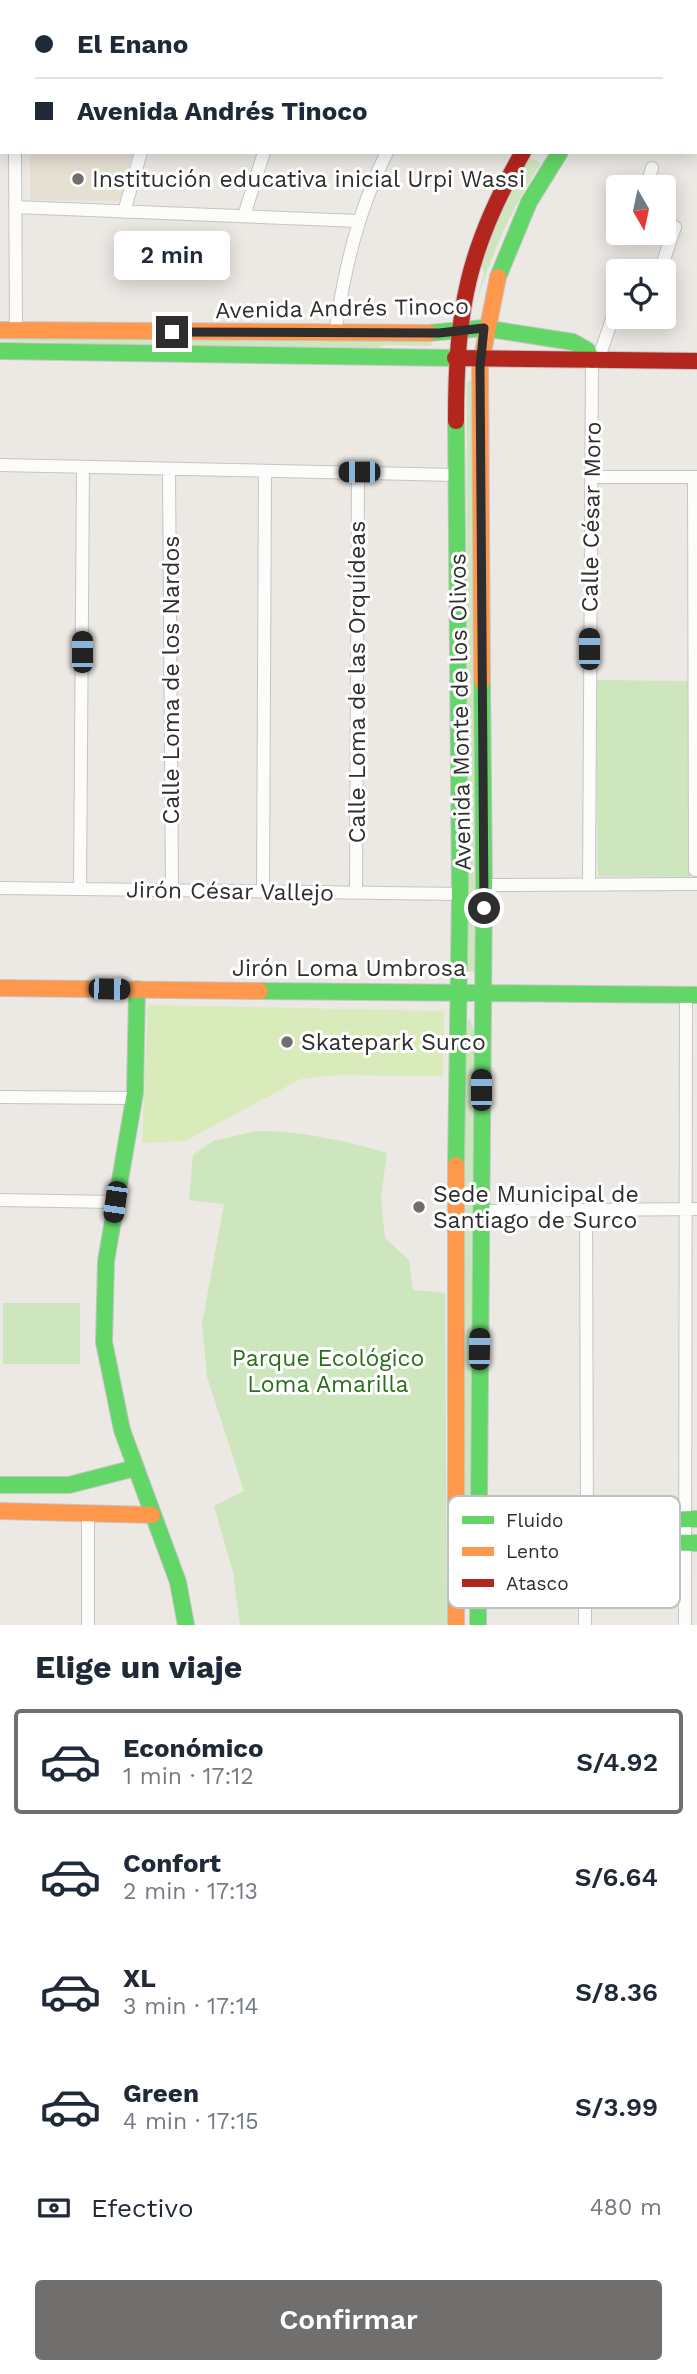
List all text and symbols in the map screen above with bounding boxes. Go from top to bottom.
text: El Enano [77,29,188,59]
text: Avenida Andrés Tinoco [77,96,368,126]
place label: Institución educativa inicial Urpi Wassi [92,166,525,193]
marker: Institución educativa inicial Urpi Wassi [70,171,86,187]
north arrow [606,175,676,245]
map controls [606,175,676,329]
callout: 2 min [114,230,230,280]
text: 2 min [140,242,204,269]
button: locate [606,259,676,329]
street label: Avenida Andrés Tinoco [215,293,469,324]
route end [156,316,188,348]
street label: Calle César Moro [576,421,607,613]
car [339,462,381,483]
street label: Calle Loma de las Orquídeas [344,521,371,843]
street label: Calle Loma de los Nardos [158,536,185,824]
street label: Avenida Monte de los Olivos [444,553,477,871]
car [579,628,600,670]
car [72,631,93,673]
street label: Jirón César Vallejo [126,876,334,907]
route start [468,892,500,924]
street label: Jirón Loma Umbrosa [232,955,466,982]
car [88,978,131,1000]
place label: Skatepark Surco [301,1029,486,1056]
marker: Skatepark Surco [279,1034,295,1050]
car [471,1069,492,1111]
car [102,1180,129,1224]
place label: Sede Municipal de Santiago de Surco [433,1181,639,1234]
marker: Sede Municipal de Santiago de Surco [411,1199,427,1215]
car [469,1328,490,1370]
park label: Parque Ecológico Loma Amarilla [232,1345,424,1398]
legend [448,1496,680,1608]
text: Fluido [506,1509,564,1532]
text: Lento [506,1540,559,1563]
text: Atasco [506,1572,569,1595]
text: Elige un viaje [35,1648,242,1686]
icon: car [39,1730,102,1793]
text: Económico [123,1733,264,1763]
text: S/4.92 [576,1747,658,1777]
text: 1 min · 17:12 [123,1763,254,1790]
icon: car [39,1845,102,1908]
text: Confort [123,1848,221,1878]
text: S/6.64 [575,1862,658,1892]
text: 2 min · 17:13 [123,1878,258,1905]
icon: car [39,1960,102,2023]
text: XL [123,1963,156,1993]
text: S/8.36 [575,1977,658,2007]
text: 3 min · 17:14 [123,1993,259,2020]
icon: car [39,2075,102,2138]
text: Green [123,2078,199,2108]
text: S/3.99 [575,2092,658,2122]
text: 4 min · 17:15 [123,2108,259,2135]
icon: cash [35,2189,73,2227]
text: Efectivo [91,2193,194,2223]
text: 480 m [590,2194,662,2221]
button: Confirmar [35,2280,662,2360]

